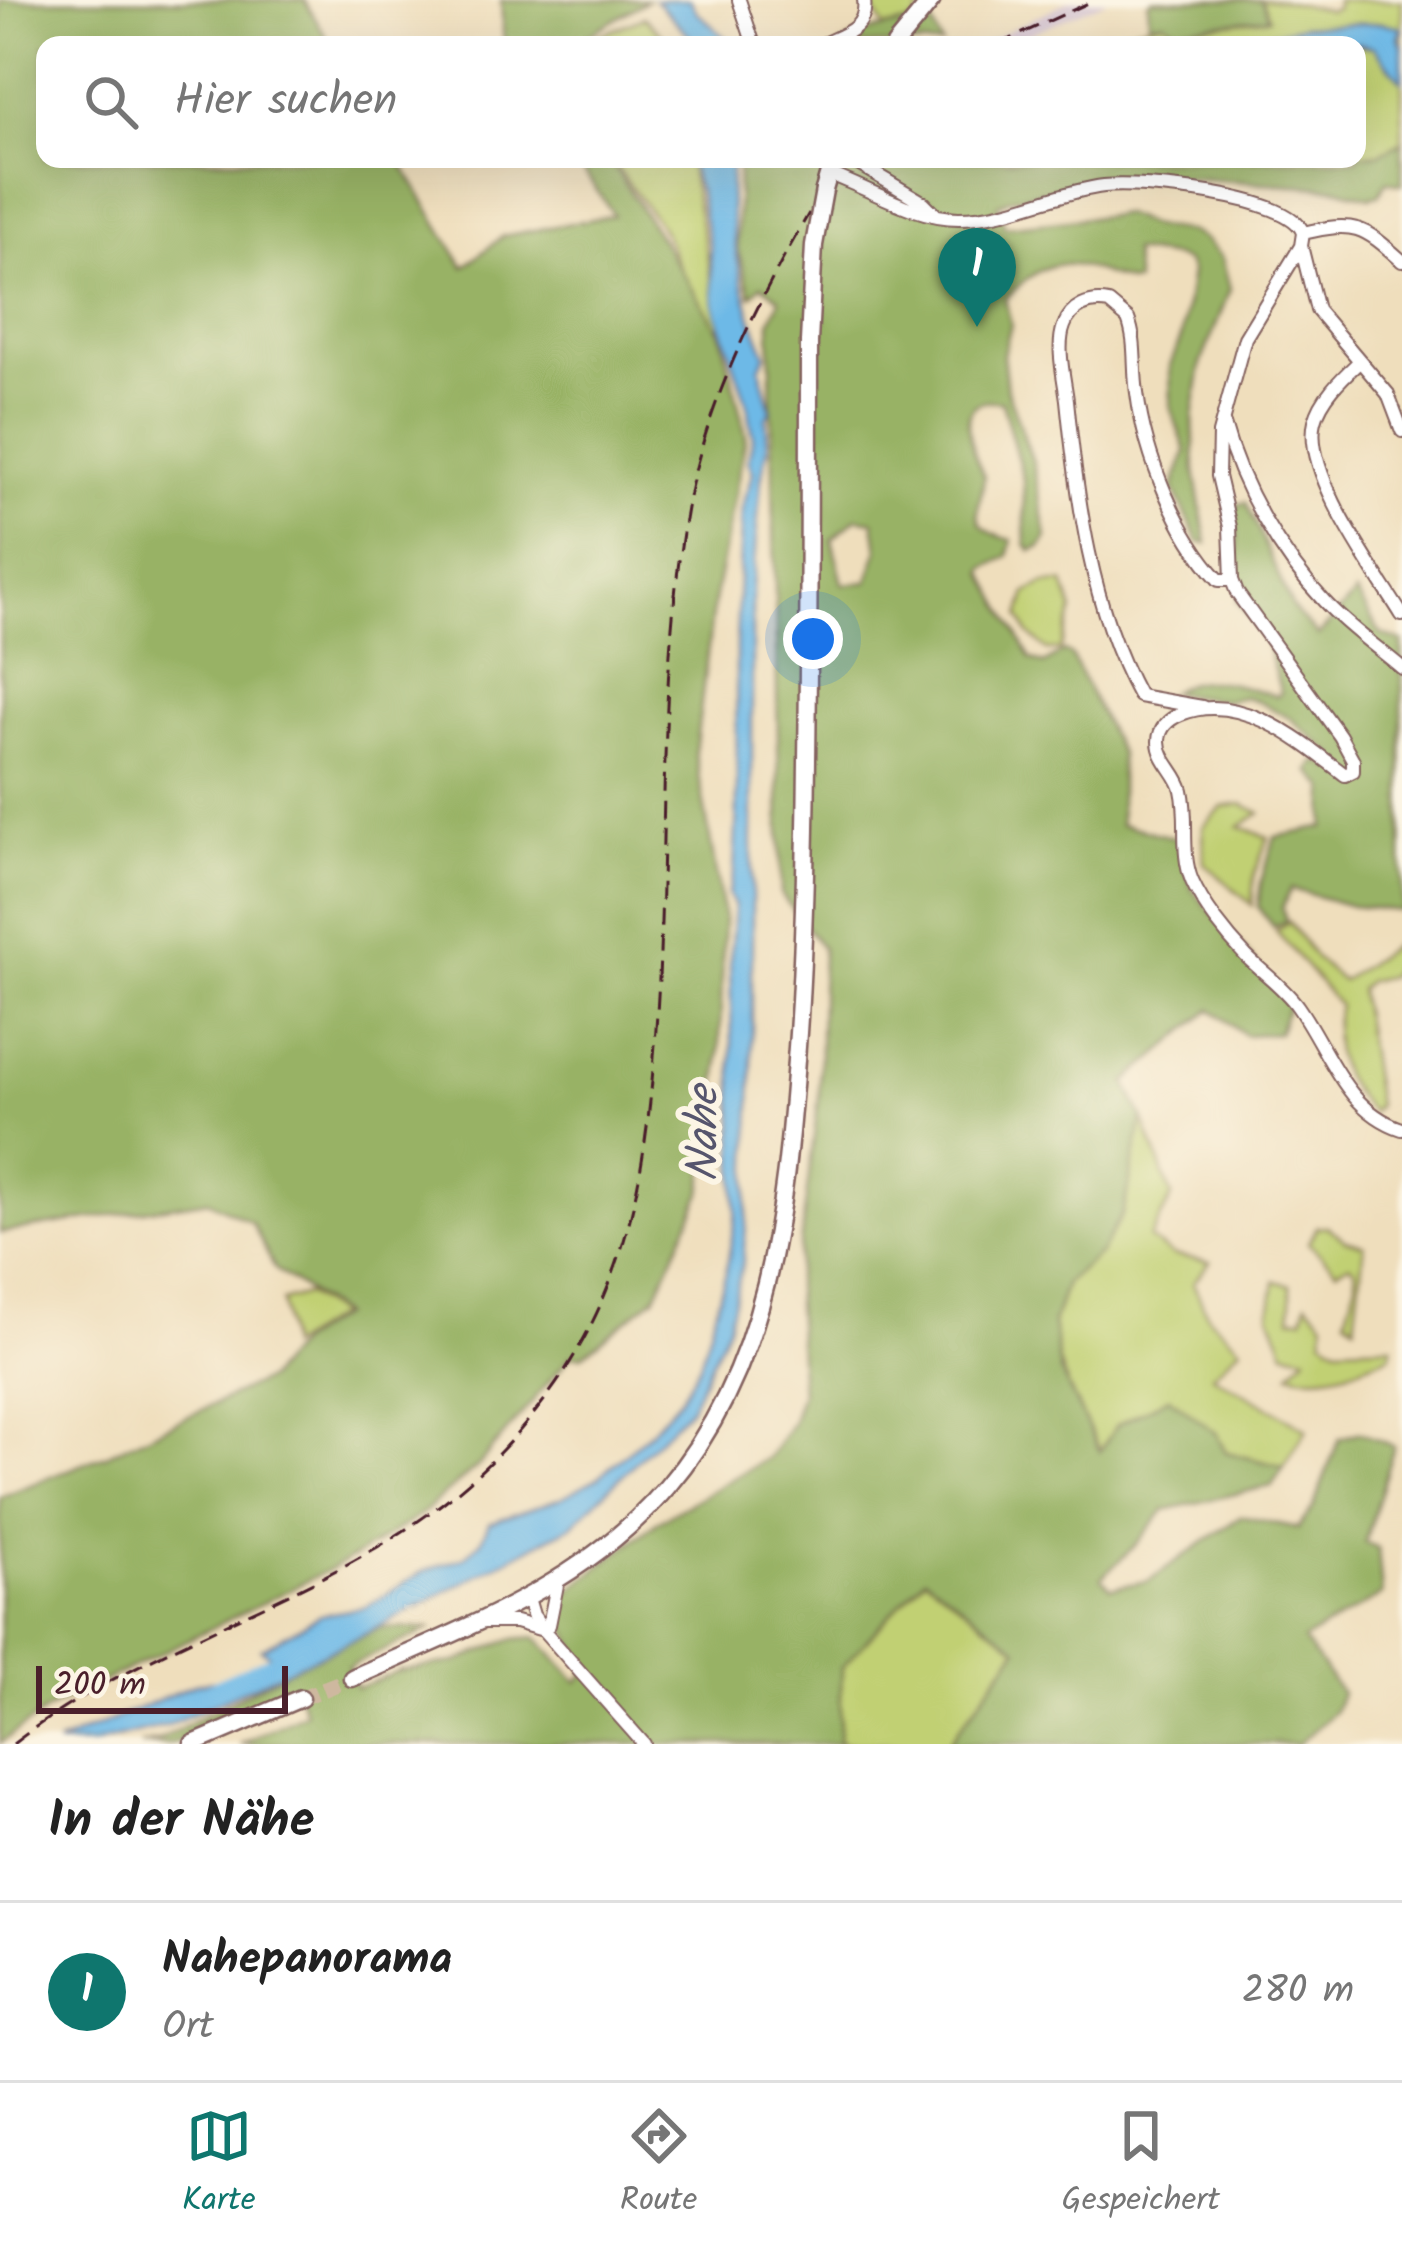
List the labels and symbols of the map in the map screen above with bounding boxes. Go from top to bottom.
pin: 1 [938,228,1016,327]
your location [783,609,843,669]
water label: Nahe [669,1082,741,1182]
scale bar [36,1660,288,1713]

